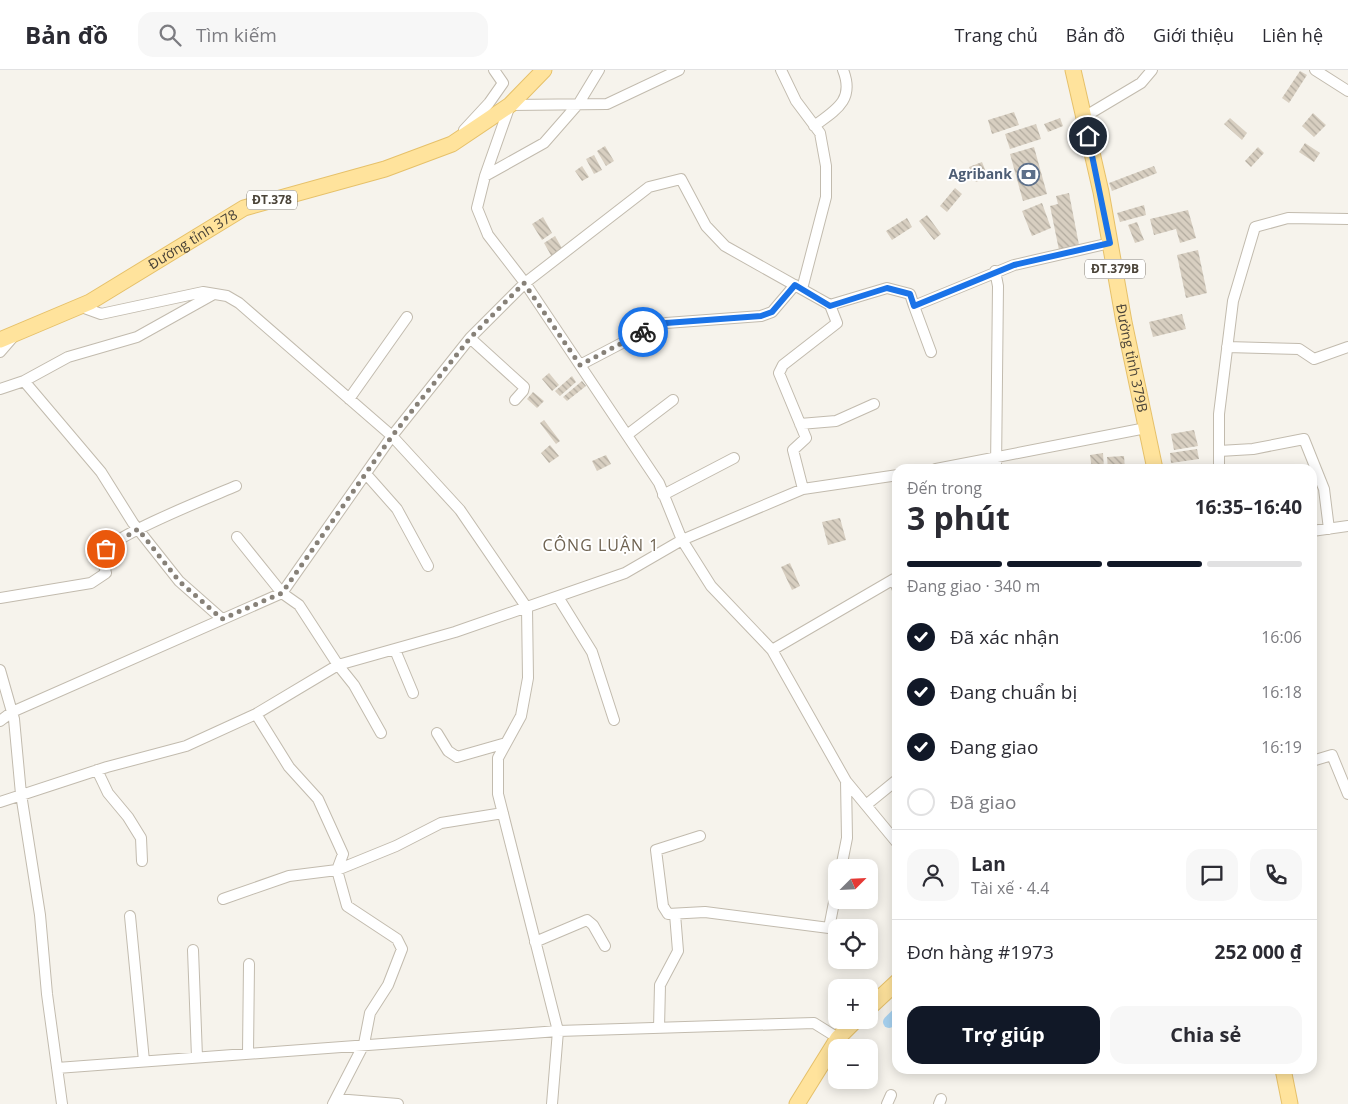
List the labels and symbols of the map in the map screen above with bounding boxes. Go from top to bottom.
pin [1067,115,1109,157]
bank icon: Agribank [1016,162,1040,186]
place label: Agribank [949,164,1012,183]
road number: ĐT.378 [247,190,297,210]
street label: Đường tỉnh 378 [144,204,241,273]
road number: ĐT.379B [1085,260,1145,278]
street label: Đường tỉnh 379B [1112,302,1153,414]
courier [618,307,668,357]
pin [85,528,127,570]
district label: CÔNG LUẬN 1 [543,534,659,556]
north arrow [828,859,878,909]

